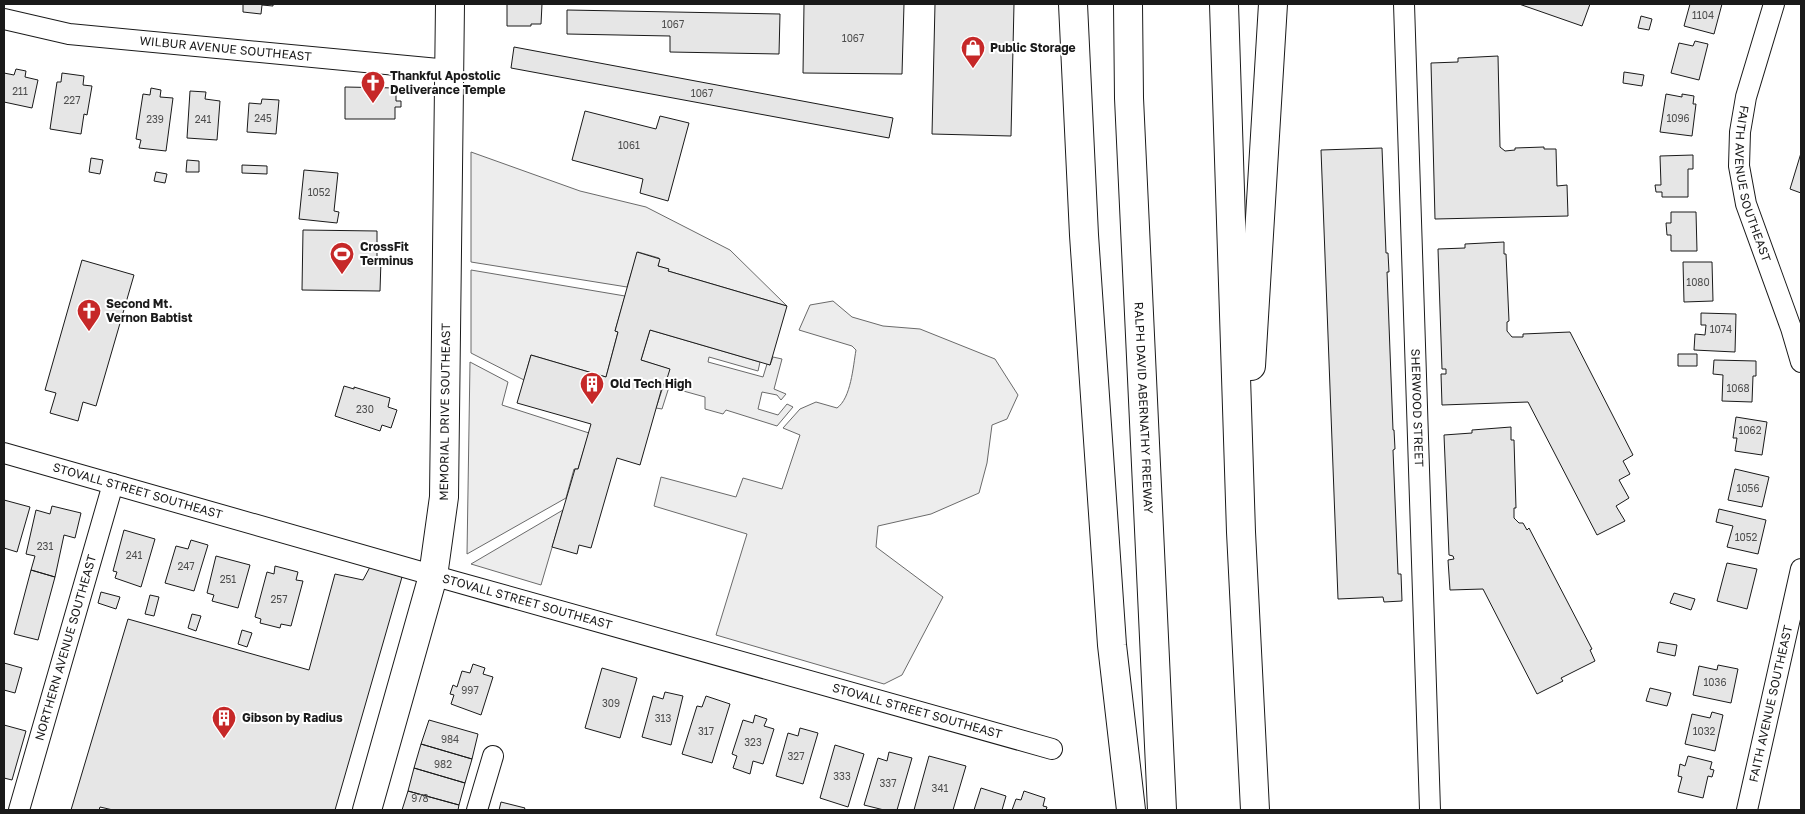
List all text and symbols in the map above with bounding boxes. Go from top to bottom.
house number: 1104 [1692,9,1714,21]
house number: 1067 [662,18,684,30]
house number: 1067 [842,32,864,44]
street label: WILBUR AVENUE SOUTHEAST [139,33,313,64]
shop icon: Public Storage [960,35,986,69]
place label: Public Storage [990,40,1076,55]
place label: Thankful Apostolic Deliverance Temple [390,68,506,97]
church icon: Thankful Apostolic Deliverance Temple [360,70,386,104]
house number: 211 [12,85,28,97]
house number: 1067 [691,87,713,99]
house number: 227 [64,94,80,106]
street label: FAITH AVENUE SOUTHEAST [1732,104,1775,264]
house number: 245 [254,112,272,124]
house number: 1096 [1666,112,1690,124]
house number: 239 [146,113,164,125]
house number: 241 [195,113,212,125]
house number: 1061 [618,139,640,151]
house number: 1052 [308,186,331,198]
place label: CrossFit Terminus [360,239,414,268]
sports icon: CrossFit Terminus [329,241,355,275]
house number: 1080 [1686,276,1710,288]
place label: Second Mt. Vernon Babtist [106,296,193,325]
church icon: Second Mt. Vernon Babtist [76,298,102,332]
street label: RALPH DAVID ABERNATHY FREEWAY [1131,301,1156,514]
street label: MEMORIAL DRIVE SOUTHEAST [436,322,453,501]
house number: 1074 [1710,323,1732,335]
street label: SHERWOOD STREET [1408,348,1427,468]
building icon: Old Tech High [579,371,605,405]
place label: Old Tech High [610,376,692,391]
house number: 1068 [1726,382,1750,394]
house number: 230 [356,403,374,415]
house number: 1062 [1739,424,1762,436]
street label: STOVALL STREET SOUTHEAST [51,459,225,522]
house number: 1056 [1737,482,1759,494]
house number: 1052 [1735,531,1758,543]
house number: 231 [37,540,53,552]
house number: 241 [126,549,143,561]
street label: NORTHERN AVENUE SOUTHEAST [31,552,99,742]
house number: 247 [177,560,195,572]
street label: STOVALL STREET SOUTHEAST [441,570,615,632]
house number: 251 [220,573,236,585]
house number: 257 [271,593,287,605]
street label: FAITH AVENUE SOUTHEAST [1745,623,1795,784]
house number: 1036 [1704,676,1726,688]
street label: STOVALL STREET SOUTHEAST [831,680,1004,742]
house number: 997 [461,684,479,696]
house number: 309 [602,697,620,709]
building icon: Gibson by Radius [211,705,237,739]
place label: Gibson by Radius [242,710,343,725]
house number: 313 [655,712,671,724]
house number: 317 [698,725,714,737]
house number: 1032 [1693,725,1716,737]
house number: 984 [441,733,459,745]
house number: 323 [744,736,762,748]
house number: 327 [788,750,804,762]
house number: 982 [434,758,452,770]
house number: 333 [833,770,851,782]
house number: 337 [880,777,897,789]
house number: 341 [932,782,949,794]
house number: 978 [411,792,429,804]

